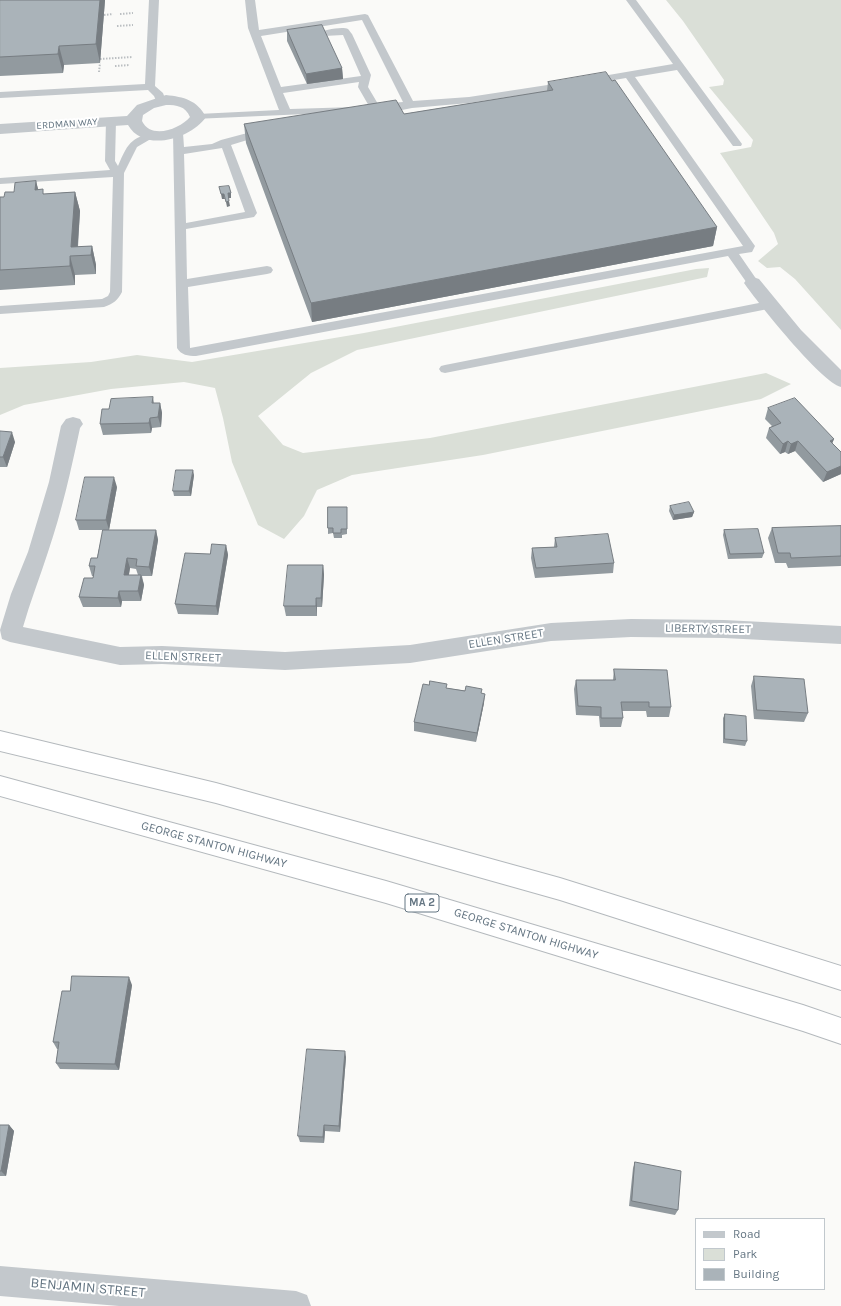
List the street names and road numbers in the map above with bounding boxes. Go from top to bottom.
street label: ERDMAN WAY [36,116,98,132]
street label: LIBERTY STREET [665,621,751,637]
street label: ELLEN STREET [467,626,545,652]
street label: ELLEN STREET [145,648,221,666]
street label: GEORGE STANTON HIGHWAY [140,819,288,871]
road number: MA 2 [405,894,439,912]
street label: GEORGE STANTON HIGHWAY [452,905,600,963]
street label: BENJAMIN STREET [30,1275,146,1301]

